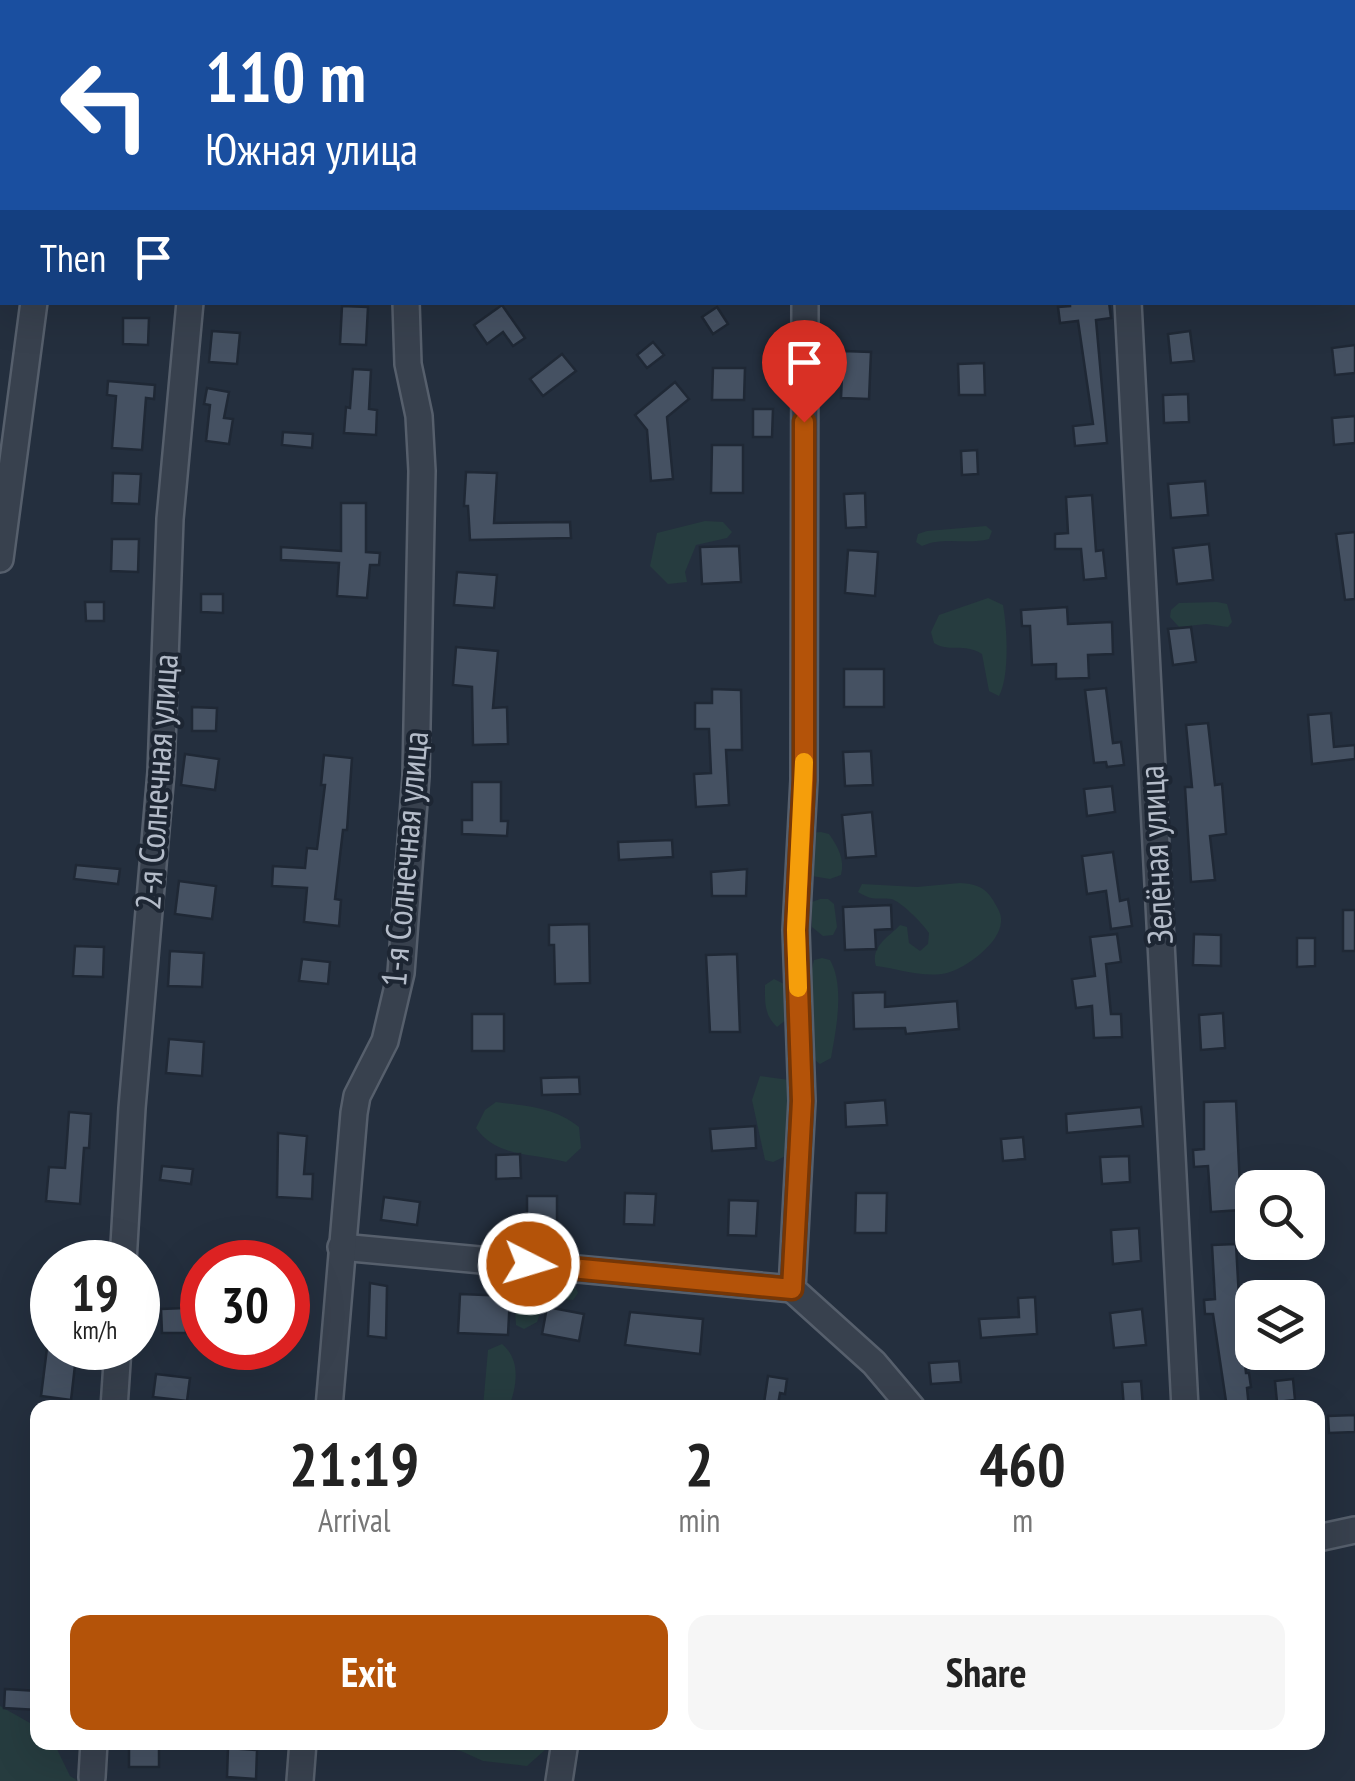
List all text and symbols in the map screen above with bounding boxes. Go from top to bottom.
text: 110 m [205,31,366,121]
icon: left [40,40,170,170]
text: Южная улица [205,119,418,177]
icon: arrive [126,230,181,285]
text: Then [40,233,106,282]
pin [762,320,847,423]
icon: arrive [777,335,832,390]
street label: 2-я Солнечная улица [124,652,188,912]
street label: 1-я Солнечная улица [370,729,438,989]
street label: Зелёная улица [1127,764,1183,946]
map controls [1235,1170,1325,1370]
button: search [1235,1170,1325,1260]
position arrow [477,1212,581,1316]
speed limit sign: 30 [180,1240,310,1370]
text: 19 [71,1260,119,1325]
button: layers [1235,1280,1325,1370]
text: km/h [73,1314,117,1346]
text: 21:19 [289,1425,419,1503]
text: 2 [685,1425,714,1503]
text: 460 [980,1425,1066,1503]
text: Arrival [318,1499,390,1541]
text: min [678,1499,720,1541]
text: m [1012,1499,1033,1541]
button: Exit [70,1615,668,1730]
button: Share [688,1615,1285,1730]

